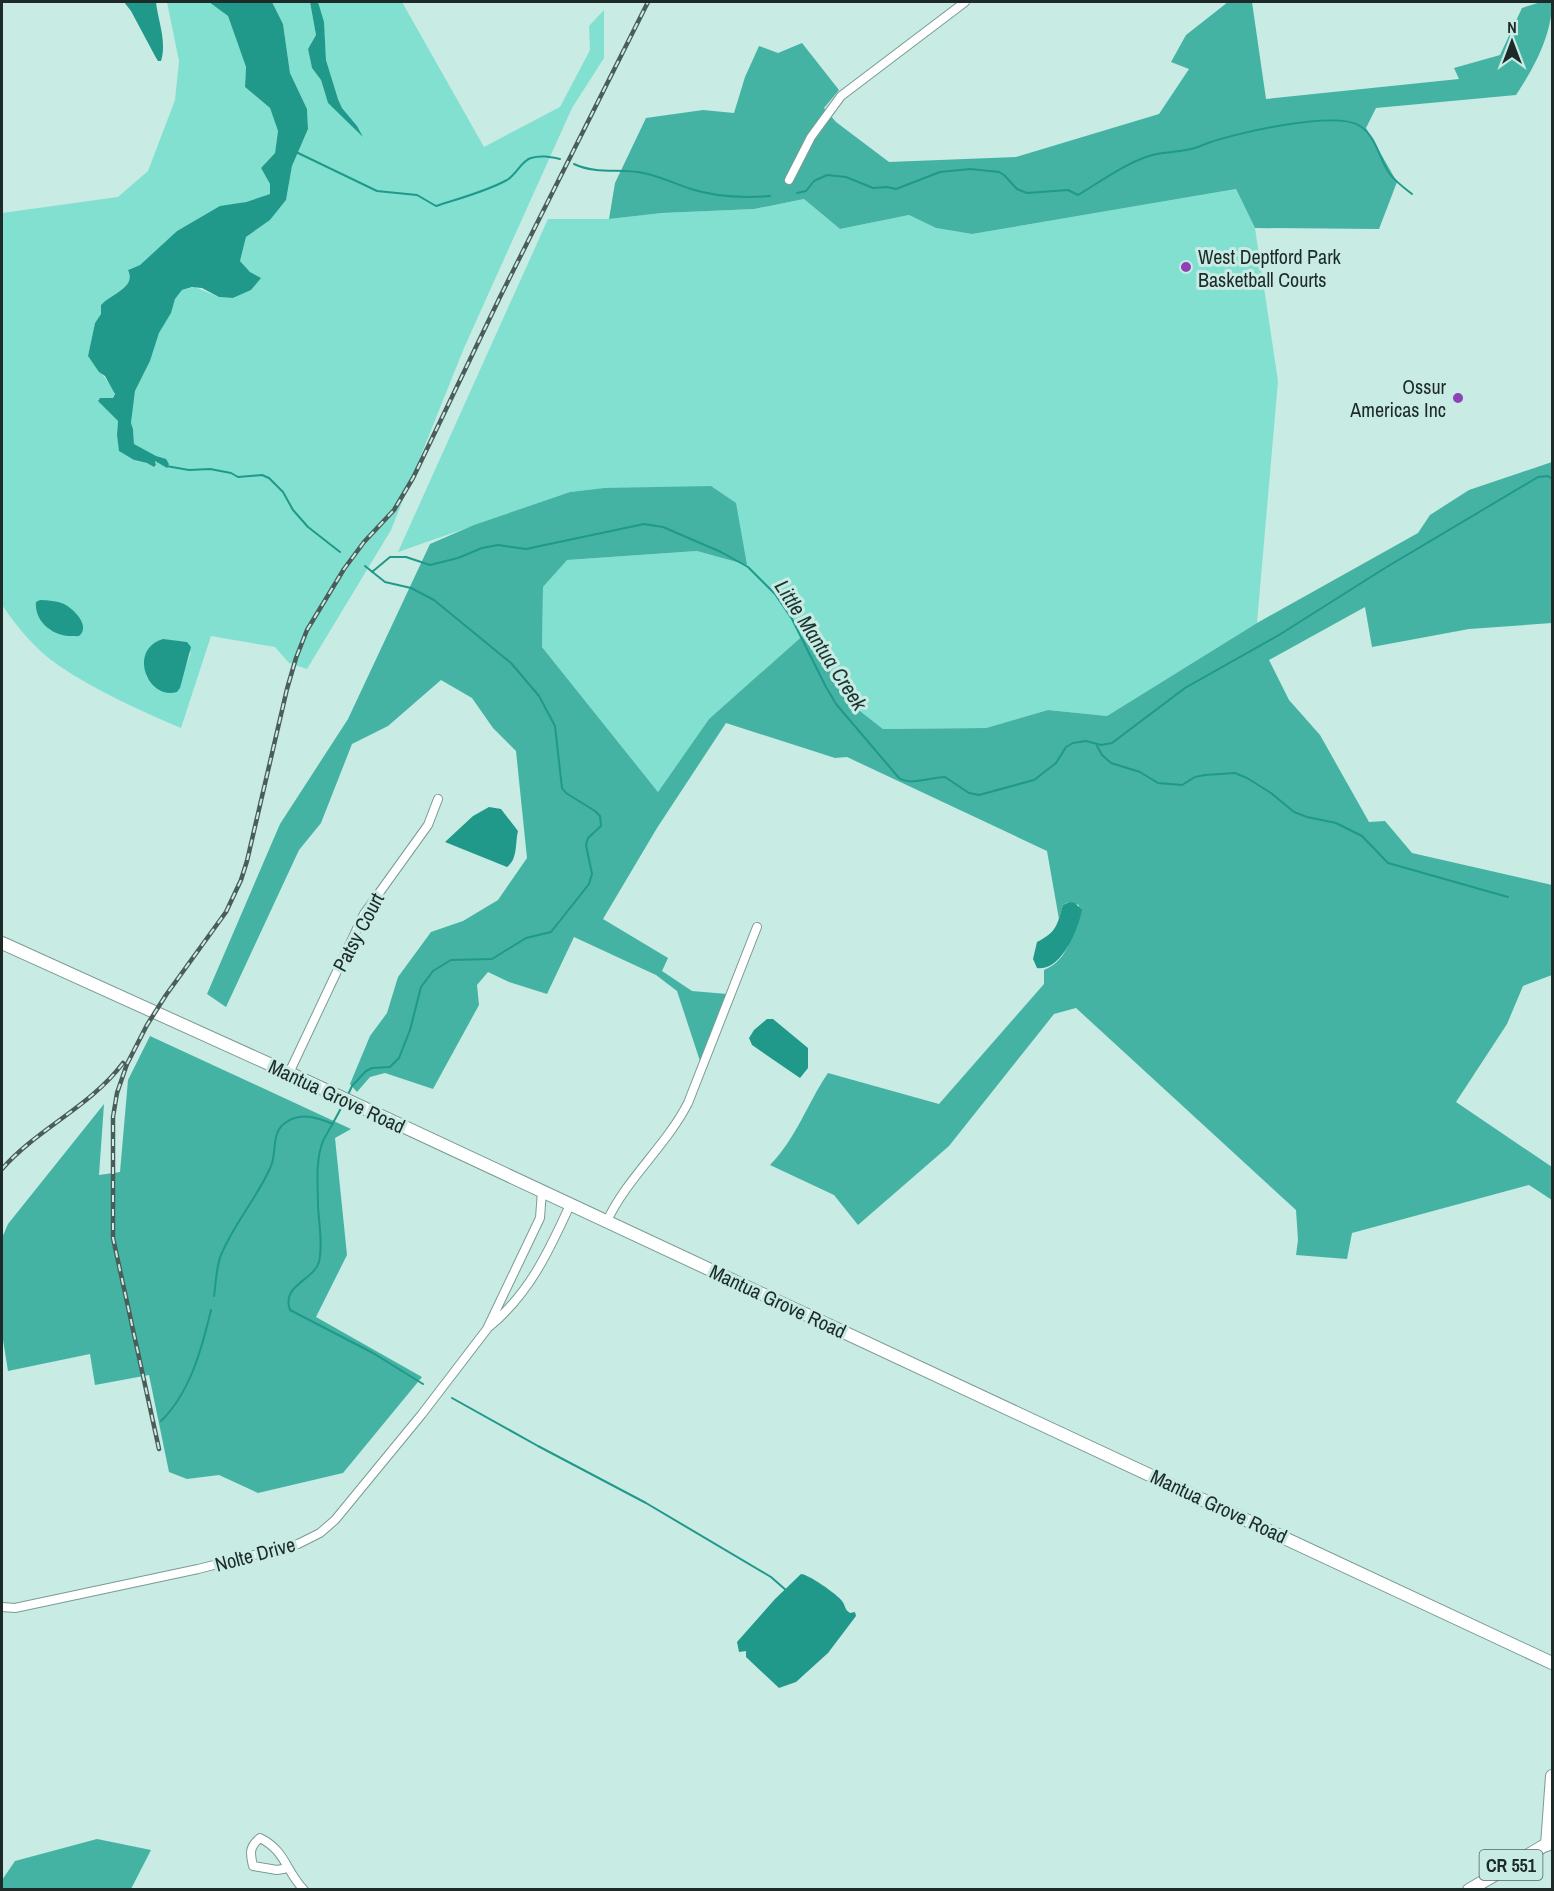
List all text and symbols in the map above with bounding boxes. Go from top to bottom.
north arrow [1482,12,1542,72]
text: N [1507,16,1517,38]
place label: West Deptford Park Basketball Courts [1198,243,1342,293]
marker: West Deptford Park Basketball Courts [1179,260,1193,274]
place label: Ossur Americas Inc [1349,373,1447,423]
marker: Ossur Americas Inc [1451,391,1465,405]
water label: Little Mantua Creek [768,574,875,717]
street label: Patsy Court [326,887,390,976]
street label: Mantua Grove Road [264,1053,410,1139]
street label: Mantua Grove Road [705,1258,851,1344]
street label: Mantua Grove Road [1146,1463,1292,1549]
street label: Nolte Drive [212,1530,298,1578]
road number: CR 551 [1480,1850,1543,1880]

